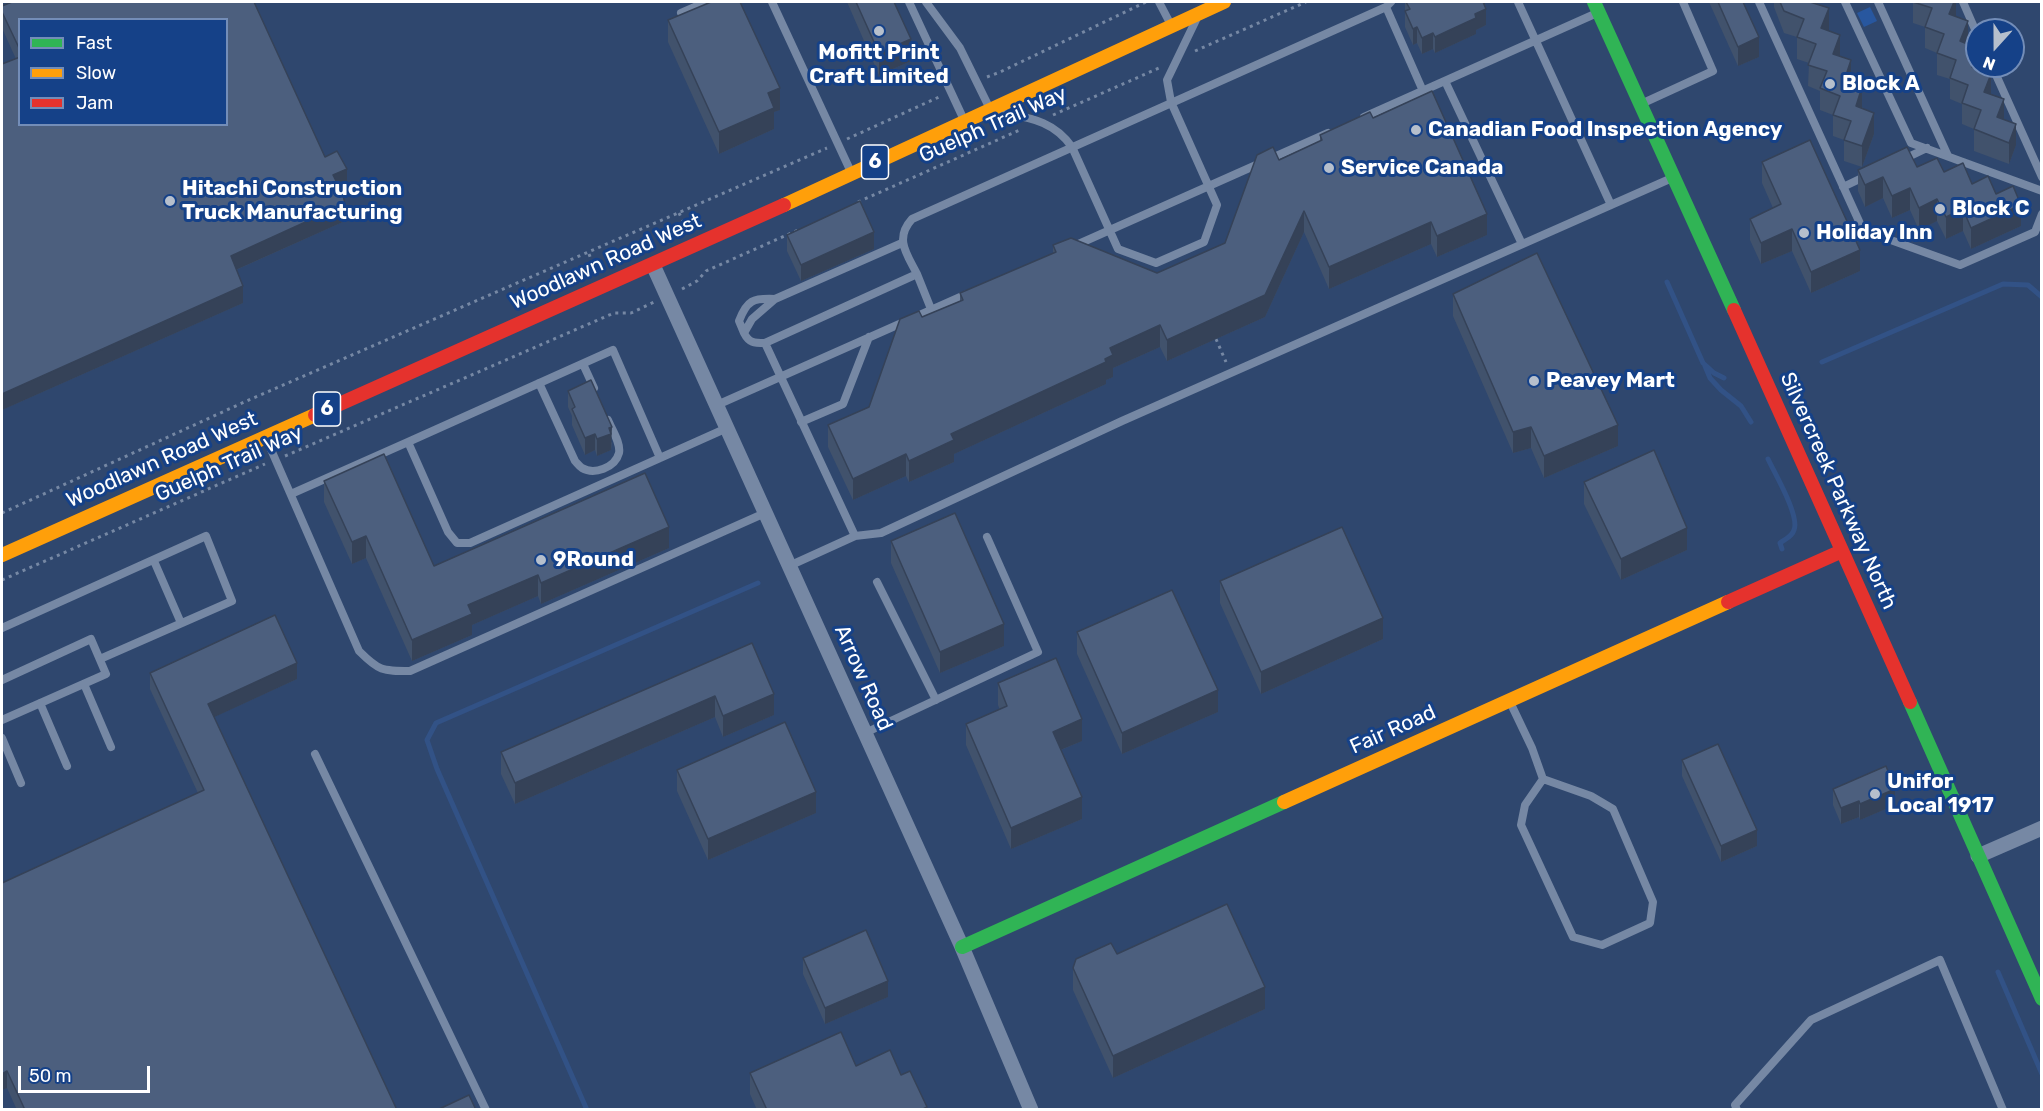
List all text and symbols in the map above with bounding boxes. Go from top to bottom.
legend [18,18,228,126]
north arrow [1965,18,2025,78]
marker: Mofitt Print Craft Limited [872,24,886,38]
text: Fast [76,32,112,54]
place label: Mofitt Print Craft Limited [809,40,949,90]
text: N [1980,52,1998,74]
text: Slow [76,62,116,84]
place label: Block A [1842,71,1920,97]
marker: Block A [1823,77,1837,91]
street label: Guelph Trail Way [915,81,1071,169]
text: Jam [76,92,113,114]
place label: Canadian Food Inspection Agency [1428,117,1782,143]
marker: Canadian Food Inspection Agency [1409,123,1423,137]
road number: 6 [862,145,888,179]
place label: Service Canada [1341,155,1503,181]
marker: Service Canada [1322,161,1336,175]
place label: Hitachi Construction Truck Manufacturing [182,176,403,226]
marker: Hitachi Construction Truck Manufacturing [163,194,177,208]
place label: Block C [1952,196,2030,222]
marker: Block C [1933,202,1947,216]
street label: Woodlawn Road West [507,209,705,315]
place label: Holiday Inn [1816,220,1933,246]
marker: Holiday Inn [1797,226,1811,240]
place label: Peavey Mart [1546,368,1675,394]
street label: Silvercreek Parkway North [1774,369,1902,613]
marker: Peavey Mart [1527,374,1541,388]
road number: 6 [314,392,340,426]
street label: Woodlawn Road West [63,407,261,513]
street label: Guelph Trail Way [151,420,307,508]
place label: 9Round [553,547,634,573]
marker: 9Round [534,553,548,567]
street label: Arrow Road [828,621,898,735]
street label: Fair Road [1346,700,1440,760]
place label: Unifor Local 1917 [1887,769,1994,819]
marker: Unifor Local 1917 [1868,787,1882,801]
scale bar [21,1054,153,1092]
text: 50 m [29,1065,72,1087]

